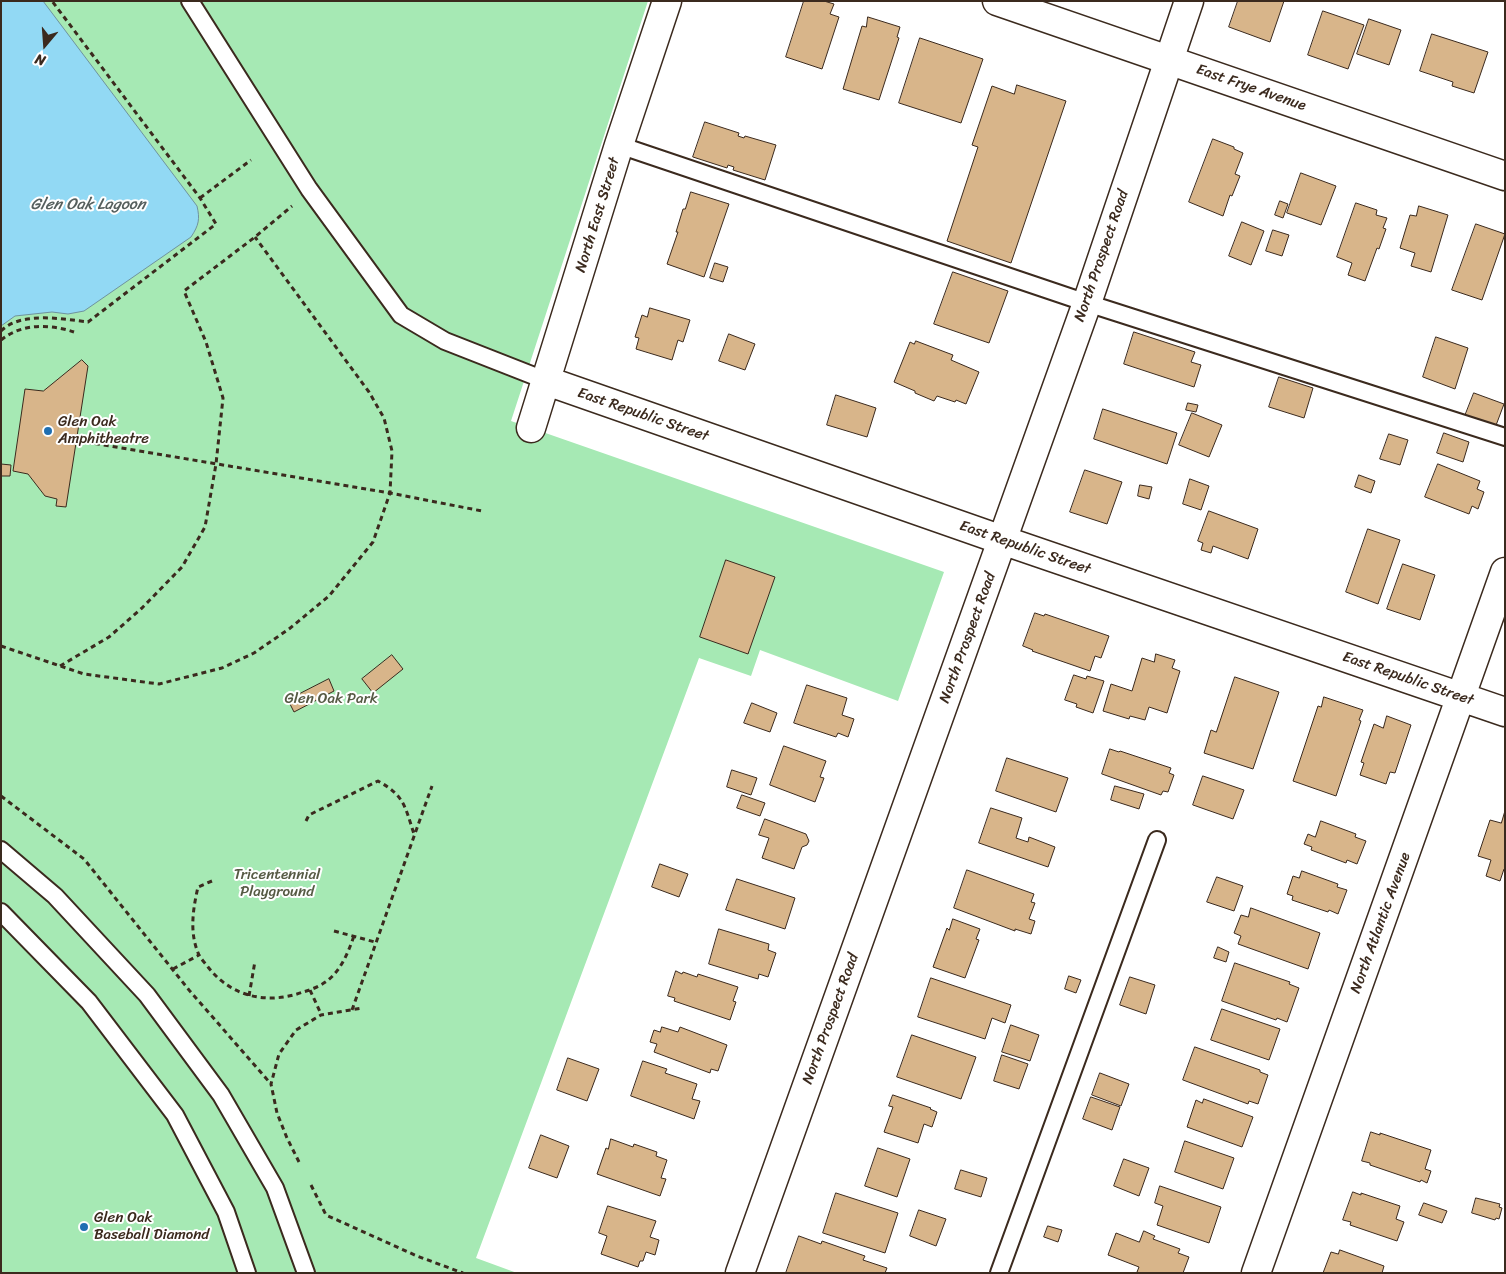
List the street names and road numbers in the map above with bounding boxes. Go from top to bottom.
street label: East Frye Avenue [1194,61,1308,115]
street label: North East Street [572,155,624,275]
street label: North Prospect Road [1071,188,1133,324]
street label: East Republic Street [575,384,711,446]
street label: East Republic Street [957,517,1093,579]
street label: North Prospect Road [936,570,1000,706]
street label: East Republic Street [1340,648,1476,710]
street label: North Atlantic Avenue [1347,850,1415,996]
street label: North Prospect Road [799,951,863,1087]

